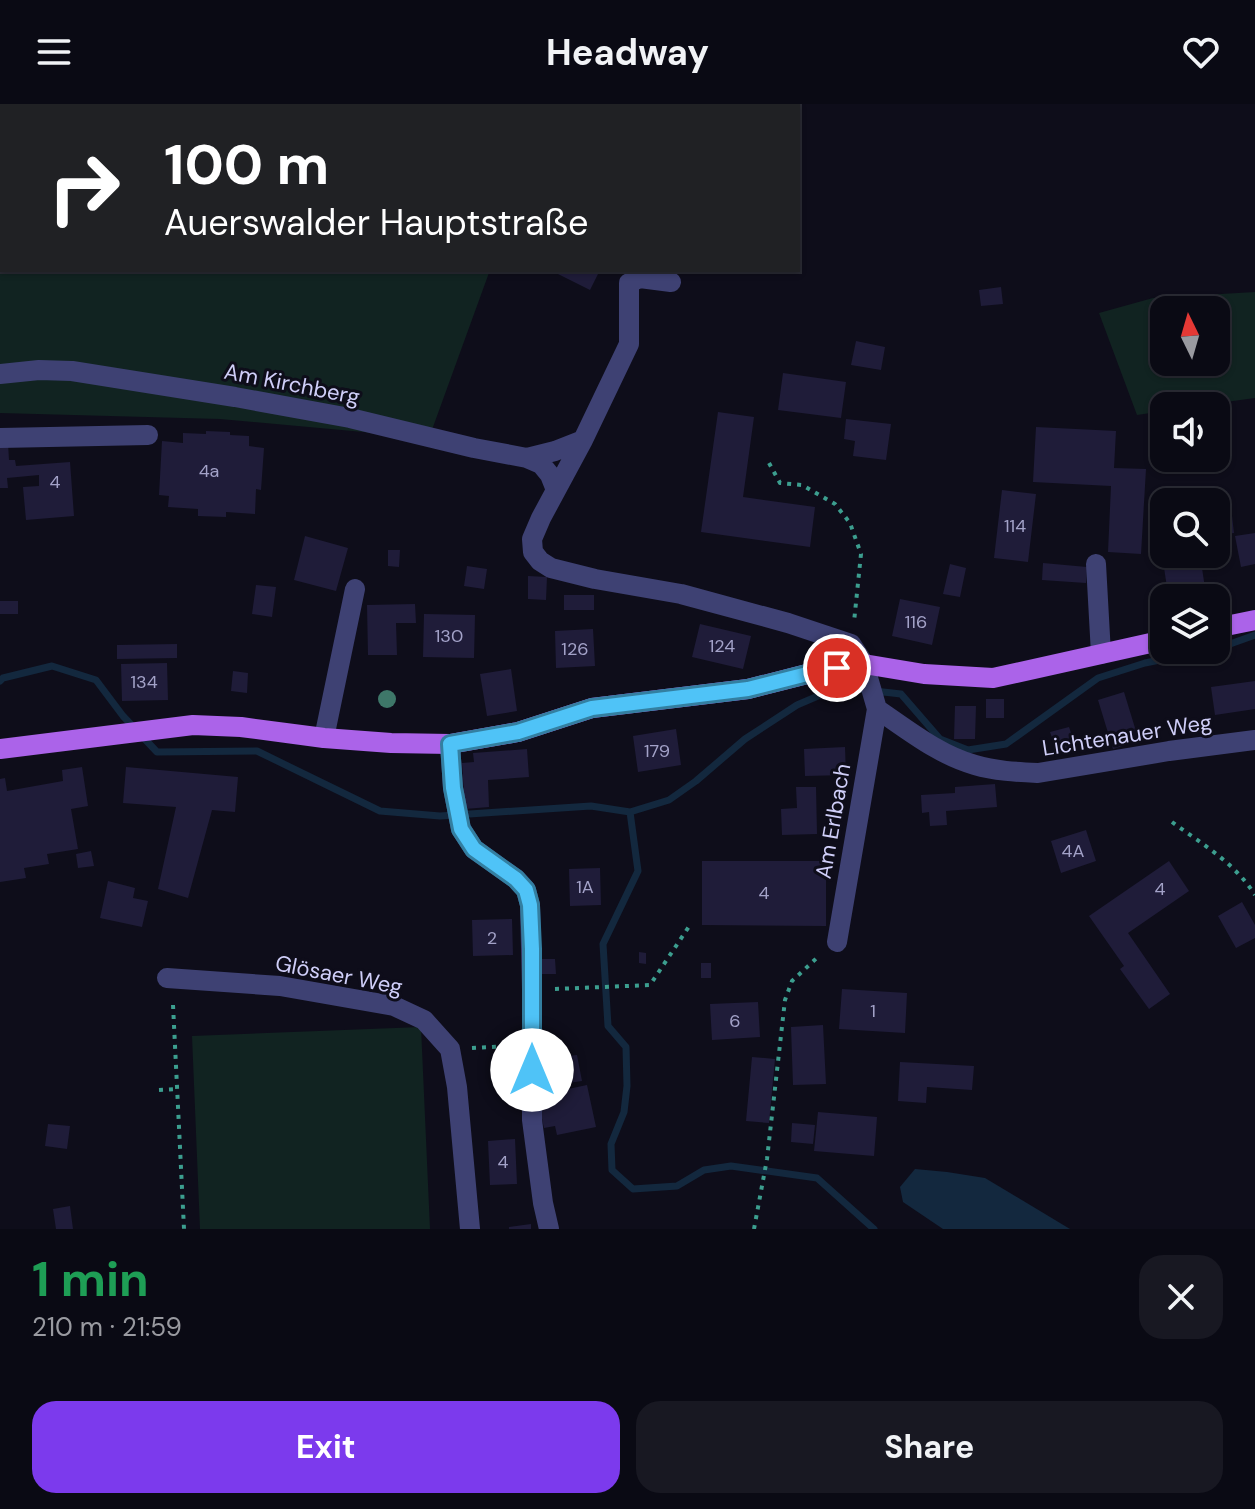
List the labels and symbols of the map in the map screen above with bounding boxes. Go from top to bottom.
north arrow [1150,296,1230,376]
street label: Am Kirchberg [222,357,362,411]
house number: 4a [199,459,219,483]
house number: 4 [50,470,61,494]
house number: 114 [1004,514,1026,538]
house number: 116 [905,610,927,634]
house number: 130 [435,624,463,648]
house number: 124 [709,634,735,658]
pin [803,634,871,702]
house number: 126 [561,637,589,661]
house number: 134 [130,670,158,694]
street label: Lichtenauer Weg [1040,707,1214,763]
house number: 179 [644,739,670,763]
street label: Am Erlbach [809,761,857,881]
house number: 4A [1062,839,1084,863]
house number: 1A [576,875,594,899]
house number: 4 [1155,877,1166,901]
house number: 4 [759,881,770,905]
house number: 2 [487,926,497,950]
street label: Glösaer Weg [273,948,405,1002]
house number: 1 [870,999,876,1023]
house number: 6 [729,1009,741,1033]
position arrow [490,1028,574,1112]
house number: 4 [498,1150,509,1174]

